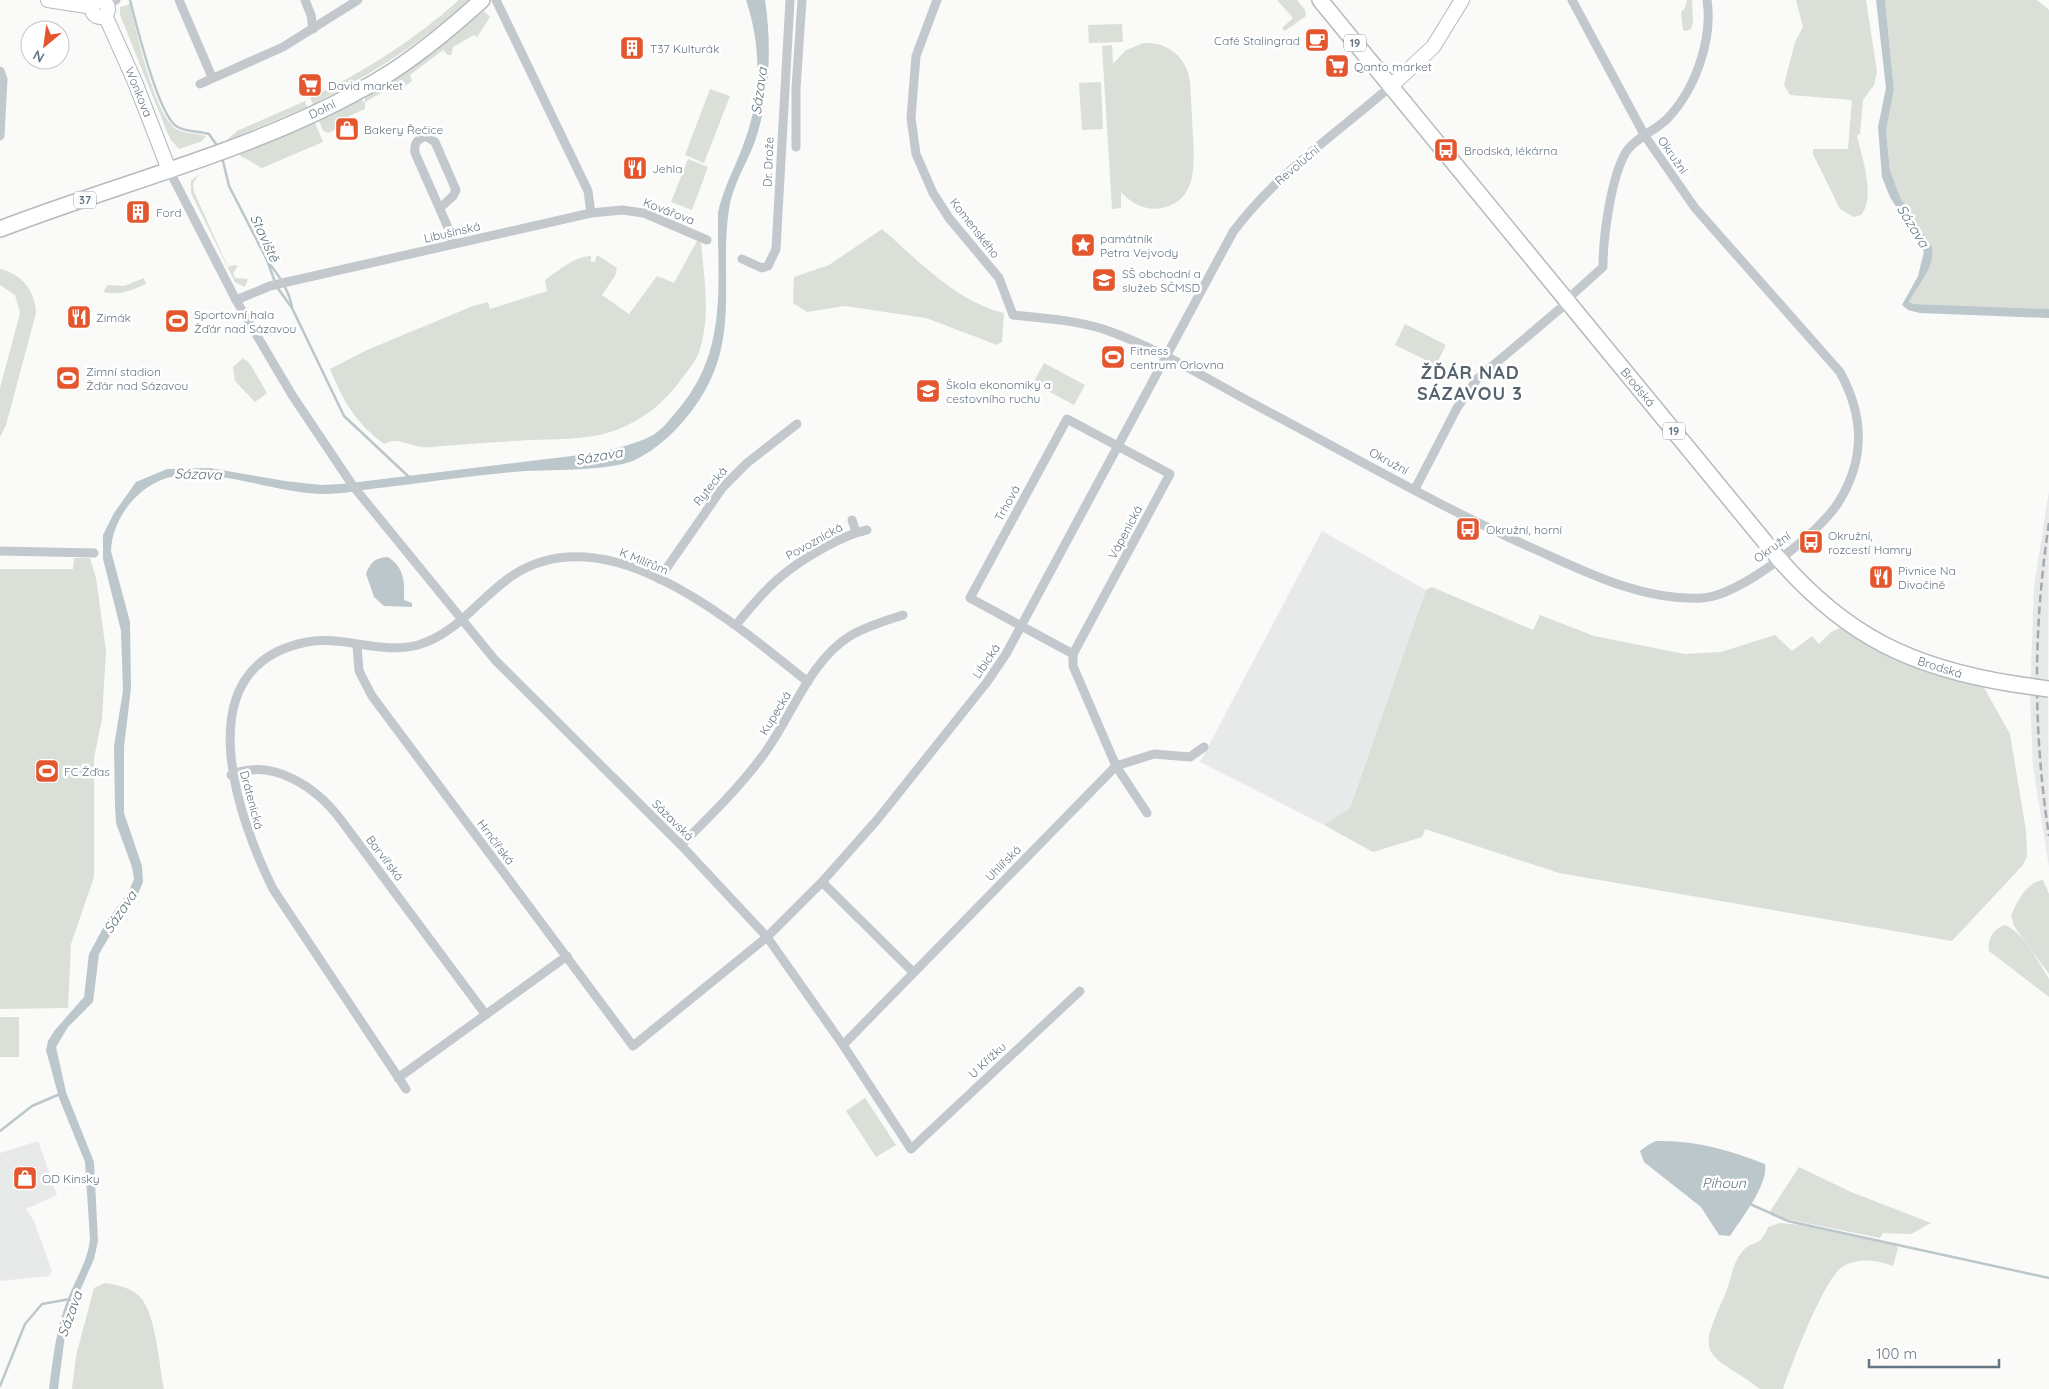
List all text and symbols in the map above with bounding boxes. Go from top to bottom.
north arrow [20,20,70,70]
cafe icon: Café Stalingrad [1304,27,1330,53]
place label: Café Stalingrad [1214,33,1300,48]
road number: 19 [1344,34,1366,52]
building icon: T37 Kulturák [619,35,645,61]
place label: T37 Kulturák [650,41,720,56]
text: N [30,46,48,67]
supermarket icon: Qanto market [1324,53,1350,79]
place label: Qanto market [1354,59,1432,74]
street label: Wonkova [122,65,156,119]
water label: Sázava [747,65,771,116]
supermarket icon: David market [297,72,323,98]
place label: David market [328,78,403,93]
street label: Dolní [306,96,338,122]
shop icon: Bakery Řečice [334,116,360,142]
place label: Bakery Řečice [364,122,444,137]
street label: Okružní [1655,133,1692,177]
street label: Dr. Drože [760,136,776,187]
bus stop icon: Brodská, lékárna [1433,137,1459,163]
street label: Revoluční [1272,142,1323,188]
place label: Brodská, lékárna [1464,143,1557,158]
restaurant icon: Jehla [622,155,648,181]
place label: Jehla [652,161,683,176]
road number: 37 [74,192,96,208]
street label: Kovářova [641,194,697,228]
street label: Komenského [947,195,1003,261]
building icon: Ford [125,199,151,225]
water label: Sázava [1893,201,1934,252]
place label: Ford [156,205,182,220]
water label: Staviště [246,211,284,266]
street label: Libušínská [422,218,482,246]
place label: památník Petra Vejvody [1100,231,1178,260]
place icon: památník Petra Vejvody [1070,232,1096,258]
place label: SŠ obchodní a služeb SČMSD [1122,266,1201,295]
school or university icon: SŠ obchodní a služeb SČMSD [1091,267,1117,293]
restaurant icon: Zimák [66,304,92,330]
place label: Sportovní hala Žďár nad Sázavou [194,307,296,336]
sports icon: Sportovní hala Žďár nad Sázavou [164,308,190,334]
place label: Zimák [96,310,131,325]
place label: Fitness centrum Orlovna [1130,343,1224,372]
sports icon: Fitness centrum Orlovna [1100,344,1126,370]
district label: ŽĎÁR NAD SÁZAVOU 3 [1417,361,1523,405]
place label: Zimní stadion Žďár nad Sázavou [86,364,188,393]
street label: Brodská [1618,364,1658,410]
sports icon: Zimní stadion Žďár nad Sázavou [55,365,81,391]
place label: Škola ekonomiky a cestovního ruchu [946,377,1051,406]
school or university icon: Škola ekonomiky a cestovního ruchu [915,378,941,404]
road number: 19 [1663,422,1685,440]
water label: Sázava [574,443,625,469]
street label: Okružní [1367,444,1412,478]
water label: Sázava [174,464,223,484]
street label: Rytecká [690,464,730,508]
street label: Trhová [991,482,1023,524]
street label: Vápenická [1105,503,1145,561]
bus stop icon: Okružní, horní [1455,516,1481,542]
street label: Povoznická [783,519,845,563]
place label: Okružní, horní [1486,522,1563,537]
street label: Okružní [1751,528,1794,566]
place label: Okružní, rozcestí Hamry [1828,528,1912,557]
bus stop icon: Okružní, rozcestí Hamry [1798,529,1824,555]
street label: K Milířům [617,544,671,578]
place label: Pivnice Na Divočině [1898,563,1956,592]
restaurant icon: Pivnice Na Divočině [1868,564,1894,590]
street label: Libická [969,641,1003,681]
street label: Brodská [1916,653,1964,681]
street label: Kupecká [756,688,794,738]
sports icon: FC Žďas [34,758,60,784]
place label: FC Žďas [64,764,110,779]
street label: Drátenická [237,769,267,831]
street label: Sázavská [649,796,697,844]
street label: Hrnčířská [474,816,518,868]
street label: Barvířská [363,832,407,884]
street label: Uhlířská [982,842,1024,884]
water label: Sázava [99,886,142,937]
street label: U Křížku [965,1039,1009,1081]
shop icon: OD Kinsky [12,1165,38,1191]
place label: OD Kinsky [42,1171,100,1186]
water label: Pihoun [1702,1174,1747,1192]
water label: Sázava [53,1287,87,1339]
scale bar [1869,1336,1999,1368]
text: 100 m [1876,1344,1917,1363]

